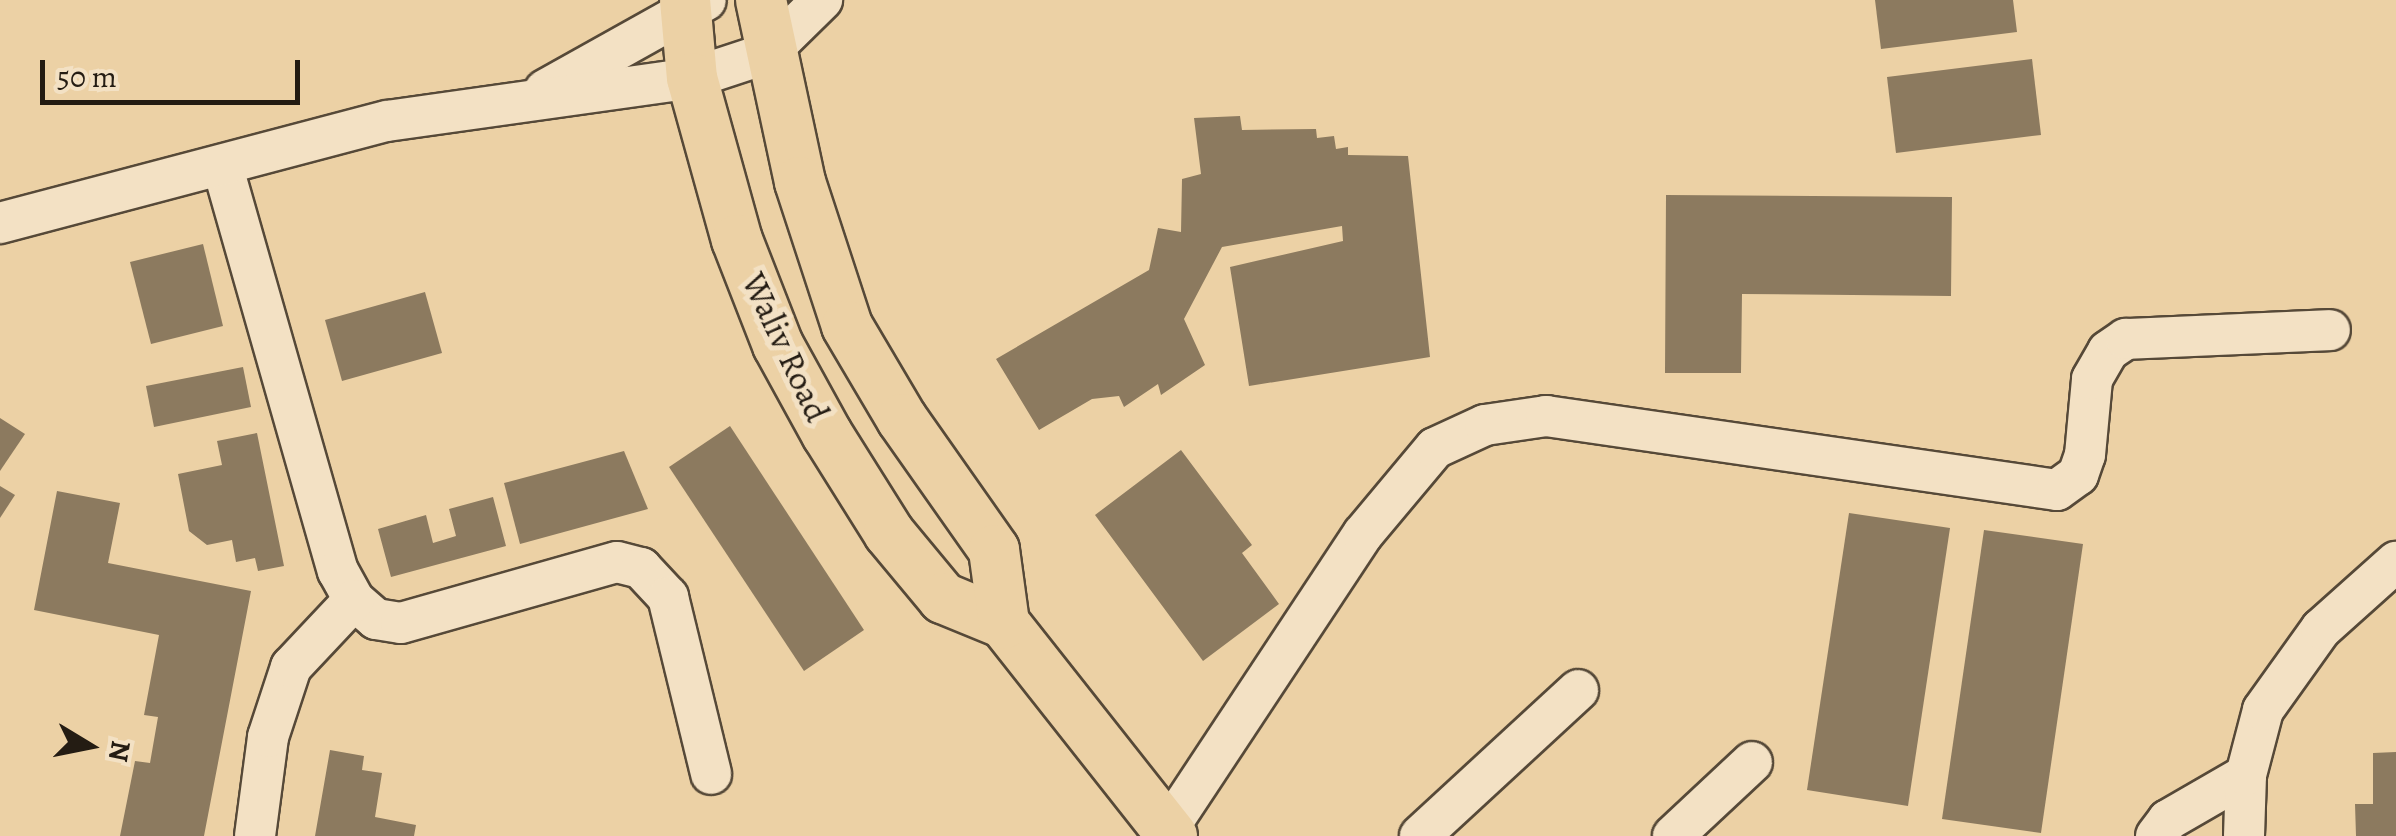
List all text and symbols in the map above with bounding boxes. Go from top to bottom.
scale bar [45,40,305,102]
text: 50 m [57,57,117,97]
street label: Waliv Road [733,266,839,428]
north arrow [40,696,140,796]
text: N [99,738,140,765]

